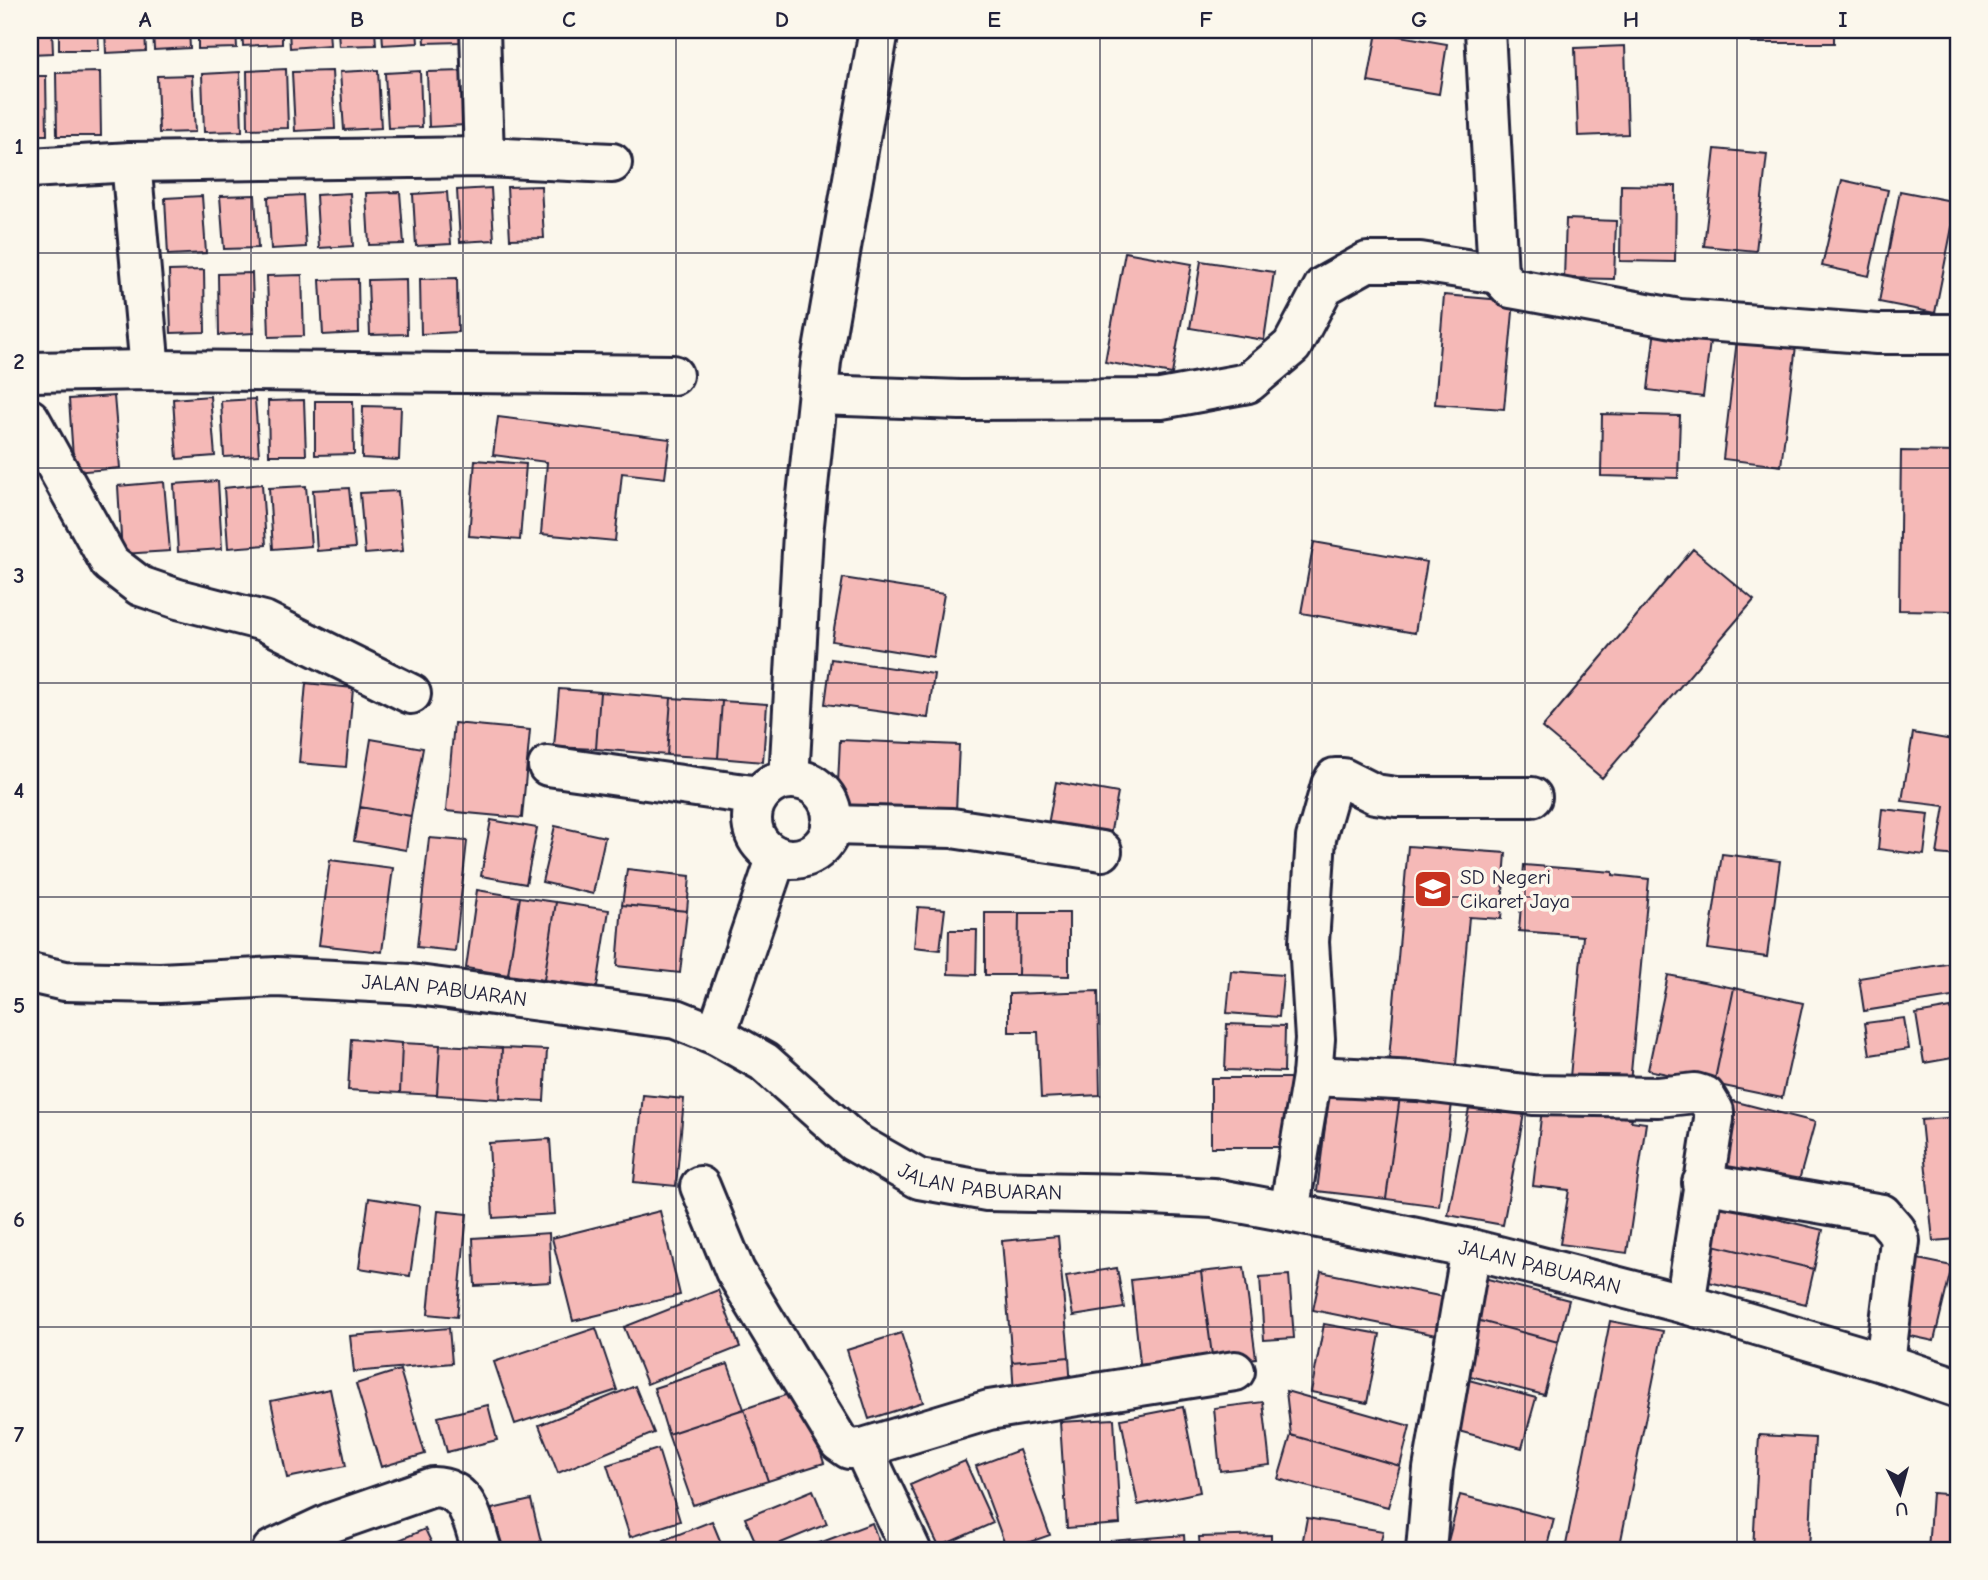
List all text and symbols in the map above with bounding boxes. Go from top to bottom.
text: A [139,6,152,33]
text: B [350,6,364,33]
text: C [562,6,576,33]
text: D [775,6,789,33]
text: E [987,6,1001,33]
text: F [1199,6,1213,33]
text: G [1411,6,1427,33]
text: H [1623,6,1639,33]
text: I [1838,6,1848,33]
text: 1 [14,133,24,160]
text: 2 [13,348,25,375]
text: 3 [13,562,25,589]
text: 4 [14,777,25,804]
place label: SD Negeri Cikaret Jaya [1460,865,1570,913]
school or university icon: SD Negeri Cikaret Jaya [1412,868,1454,910]
street label: JALAN PABUARAN [361,969,529,1011]
text: 5 [13,992,25,1019]
street label: JALAN PABUARAN [894,1158,1063,1205]
text: 6 [13,1206,25,1233]
street label: JALAN PABUARAN [1457,1235,1623,1299]
text: 7 [14,1421,25,1448]
north arrow [1866,1458,1936,1528]
text: U [1894,1497,1909,1521]

